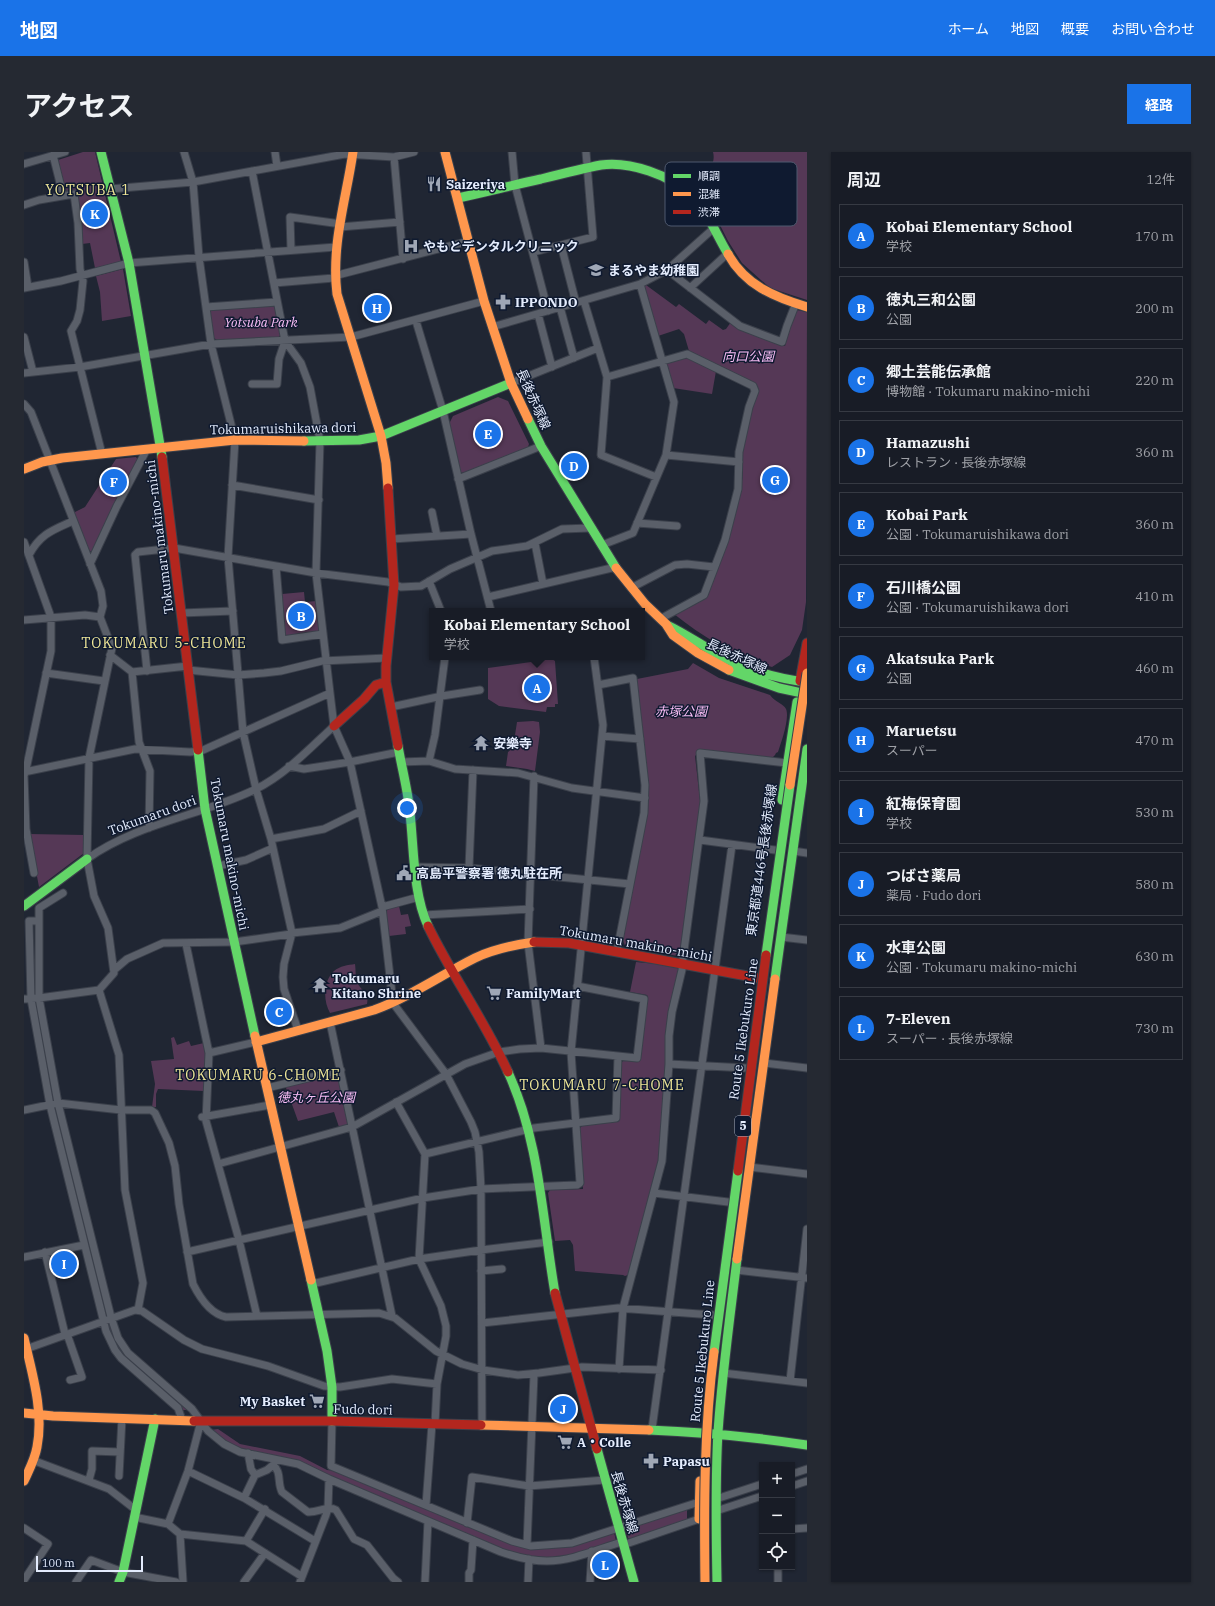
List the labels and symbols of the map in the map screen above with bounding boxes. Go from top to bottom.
legend [665,162,797,226]
text: 順調 [698,169,720,183]
restaurant icon: Saizeriya [425,175,443,193]
place label: Saizeriya [446,176,506,193]
district label: YOTSUBA 1 [45,181,131,199]
text: 混雑 [698,187,720,201]
pin: K [82,199,108,229]
text: 渋滞 [698,205,720,219]
hospital icon: やもとデンタルクリニック [402,237,420,255]
place label: やもとデンタルクリニック [423,238,579,255]
school or university icon: まるやま幼稚園 [587,261,605,279]
place label: まるやま幼稚園 [608,262,699,279]
pin: H [364,293,390,323]
pharmacy icon: IPPONDO [494,293,512,311]
place label: IPPONDO [515,294,578,311]
park label: Yotsuba Park [224,314,298,331]
park label: 向口公園 [722,348,776,365]
street label: 長後赤塚線 [513,366,555,432]
street label: Tokumaruishikawa dori [210,419,357,438]
pin: E [475,419,501,449]
pin: D [561,451,587,481]
street label: Tokumaru makino-michi [142,459,177,615]
pin: G [762,465,788,495]
pin: F [101,467,127,497]
pin: B [288,601,314,631]
district label: TOKUMARU 5-CHOME [81,634,247,652]
street label: 長後赤塚線 [704,635,770,678]
pin: A [524,673,550,703]
park label: 赤塚公園 [655,703,709,720]
temple icon: 安樂寺 [472,734,490,752]
place label: 安樂寺 [493,735,532,752]
street label: Tokumaru makino-michi [206,776,253,932]
street label: 東京都道446号長後赤塚線 [742,783,781,937]
street label: Tokumaru dori [106,792,198,839]
your location [397,798,417,818]
public building icon: 高島平警察署 徳丸駐在所 [395,864,413,882]
place label: 高島平警察署 徳丸駐在所 [416,865,562,882]
street label: Tokumaru makino-michi [558,922,714,965]
street label: Route 5 Ikebukuro Line [725,957,762,1101]
place label: Tokumaru Kitano Shrine [332,970,421,1002]
temple icon: Tokumaru Kitano Shrine [311,976,329,994]
supermarket icon: FamilyMart [485,984,503,1002]
place label: FamilyMart [506,985,581,1002]
pin: C [266,997,292,1027]
district label: TOKUMARU 6-CHOME [175,1066,341,1084]
district label: TOKUMARU 7-CHOME [519,1076,685,1094]
park label: 徳丸ヶ丘公園 [277,1089,357,1106]
road number: 5 [735,1116,751,1136]
pin: I [51,1249,77,1279]
street label: Route 5 Ikebukuro Line [687,1279,718,1423]
supermarket icon: My Basket [308,1392,326,1410]
place label: My Basket [240,1393,305,1410]
pin: J [550,1394,576,1424]
street label: Fudo dori [333,1400,393,1419]
supermarket icon: A・Colle [556,1433,574,1451]
place label: A・Colle [577,1434,631,1451]
pharmacy icon: Papasu [642,1452,660,1470]
place label: Papasu [663,1453,710,1470]
street label: 長後赤塚線 [607,1469,642,1536]
pin: L [592,1550,618,1580]
scale bar [36,1554,143,1573]

